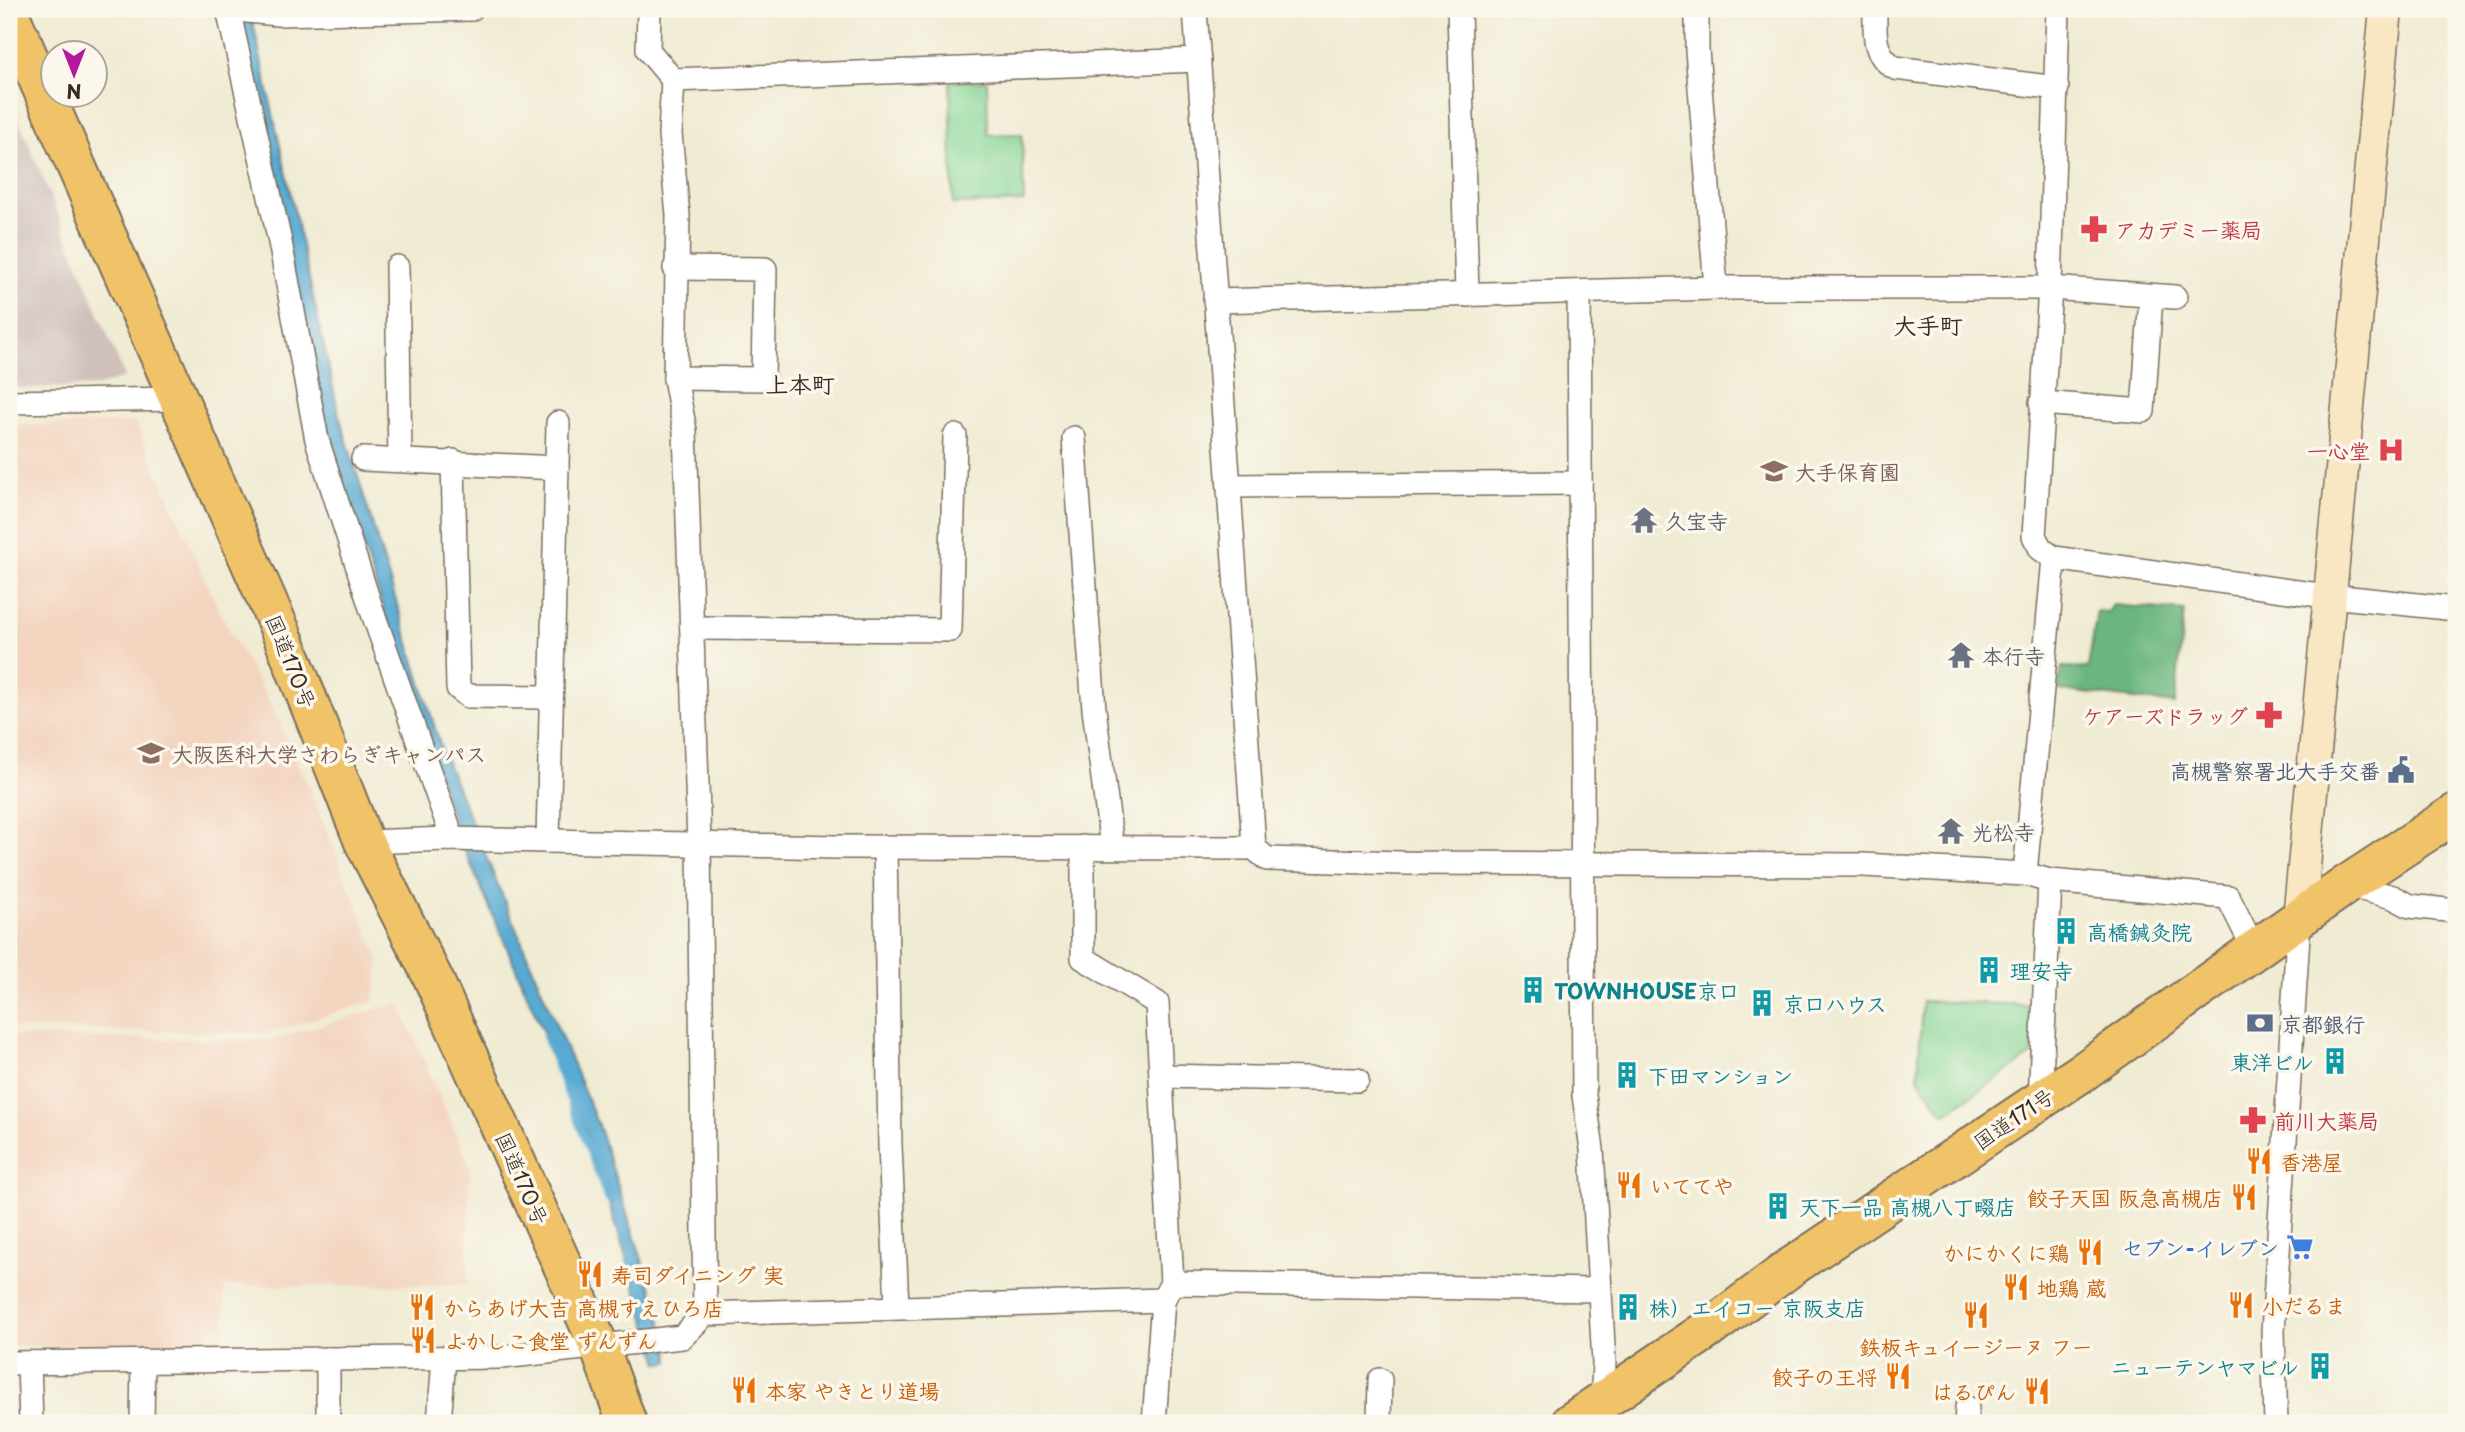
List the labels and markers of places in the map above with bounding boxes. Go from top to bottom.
place label: アカデミー薬局 [2115,213,2262,245]
pharmacy icon: アカデミー薬局 [2079,214,2109,244]
place label: 一心堂 [2307,434,2370,466]
hospital icon: 一心堂 [2376,435,2406,465]
place label: 大手保育園 [1795,455,1900,487]
school or university icon: 大手保育園 [1759,456,1789,486]
place label: 久宝寺 [1665,504,1728,536]
temple icon: 久宝寺 [1629,505,1659,535]
place label: 本行寺 [1982,639,2045,671]
temple icon: 本行寺 [1946,640,1976,670]
place label: ケアーズドラッグ [2083,699,2248,731]
pharmacy icon: ケアーズドラッグ [2254,700,2284,730]
place label: 大阪医科大学さわらぎキャンパス [172,737,486,769]
school or university icon: 大阪医科大学さわらぎキャンパス [136,738,166,768]
place label: 高槻警察署北大手交番 [2170,754,2380,786]
public building icon: 高槻警察署北大手交番 [2386,755,2416,785]
place label: 光松寺 [1972,815,2035,847]
temple icon: 光松寺 [1936,816,1966,846]
place label: 高橋鍼灸院 [2087,915,2192,947]
building icon: 高橋鍼灸院 [2051,916,2081,946]
place label: 理安寺 [2010,954,2073,986]
building icon: 理安寺 [1974,955,2004,985]
place label: TOWNHOUSE京口 [1554,974,1739,1006]
building icon: TOWNHOUSE京口 [1518,975,1548,1005]
place label: 京口ハウス [1783,987,1887,1019]
building icon: 京口ハウス [1747,988,1777,1018]
place label: 京都銀行 [2281,1007,2365,1039]
bank icon: 京都銀行 [2245,1008,2275,1038]
place label: 東洋ビル [2230,1045,2314,1077]
building icon: 東洋ビル [2320,1046,2350,1076]
place label: 下田マンション [1648,1059,1793,1091]
building icon: 下田マンション [1612,1060,1642,1090]
place label: 前川大薬局 [2274,1104,2379,1136]
pharmacy icon: 前川大薬局 [2238,1105,2268,1135]
place label: 香港屋 [2280,1145,2343,1177]
restaurant icon: 香港屋 [2244,1146,2274,1176]
place label: いててや [1650,1169,1734,1201]
restaurant icon: いててや [1614,1170,1644,1200]
place label: 餃子天国 阪急高槻店 [2027,1181,2223,1213]
restaurant icon: 餃子天国 阪急高槻店 [2229,1182,2259,1212]
place label: 天下一品 高槻八丁畷店 [1799,1190,2016,1222]
building icon: 天下一品 高槻八丁畷店 [1763,1191,1793,1221]
place label: セブン-イレブン [2122,1231,2279,1263]
supermarket icon: セブン-イレブン [2285,1232,2315,1262]
place label: かにかくに鶏 [1943,1236,2069,1268]
restaurant icon: かにかくに鶏 [2075,1237,2105,1267]
place label: 寿司ダイニング 実 [611,1258,784,1290]
restaurant icon: 寿司ダイニング 実 [575,1259,605,1289]
place label: 地鶏 蔵 [2037,1271,2107,1303]
restaurant icon: 地鶏 蔵 [2001,1272,2031,1302]
place label: 小だるま [2262,1289,2346,1321]
restaurant icon: 小だるま [2226,1290,2256,1320]
place label: からあげ大吉 高槻すえひろ店 [443,1291,724,1323]
place label: 株）エイコー 京阪支店 [1649,1291,1866,1323]
restaurant icon: からあげ大吉 高槻すえひろ店 [407,1292,437,1322]
building icon: 株）エイコー 京阪支店 [1613,1292,1643,1322]
restaurant icon: 鉄板キュイージーヌ フー [1961,1300,1991,1330]
place label: よかしこ食堂 ずんずん [444,1324,657,1356]
restaurant icon: よかしこ食堂 ずんずん [408,1325,438,1355]
place label: 鉄板キュイージーヌ フー [1859,1330,2093,1362]
place label: ニューテンヤマビル [2111,1350,2299,1382]
building icon: ニューテンヤマビル [2305,1351,2335,1381]
place label: 餃子の王将 [1772,1360,1877,1392]
restaurant icon: 餃子の王将 [1883,1361,1913,1391]
place label: 本家 やきとり道場 [765,1374,940,1406]
restaurant icon: 本家 やきとり道場 [729,1375,759,1405]
place label: はるぴん [1932,1375,2016,1407]
restaurant icon: はるぴん [2022,1376,2052,1406]

